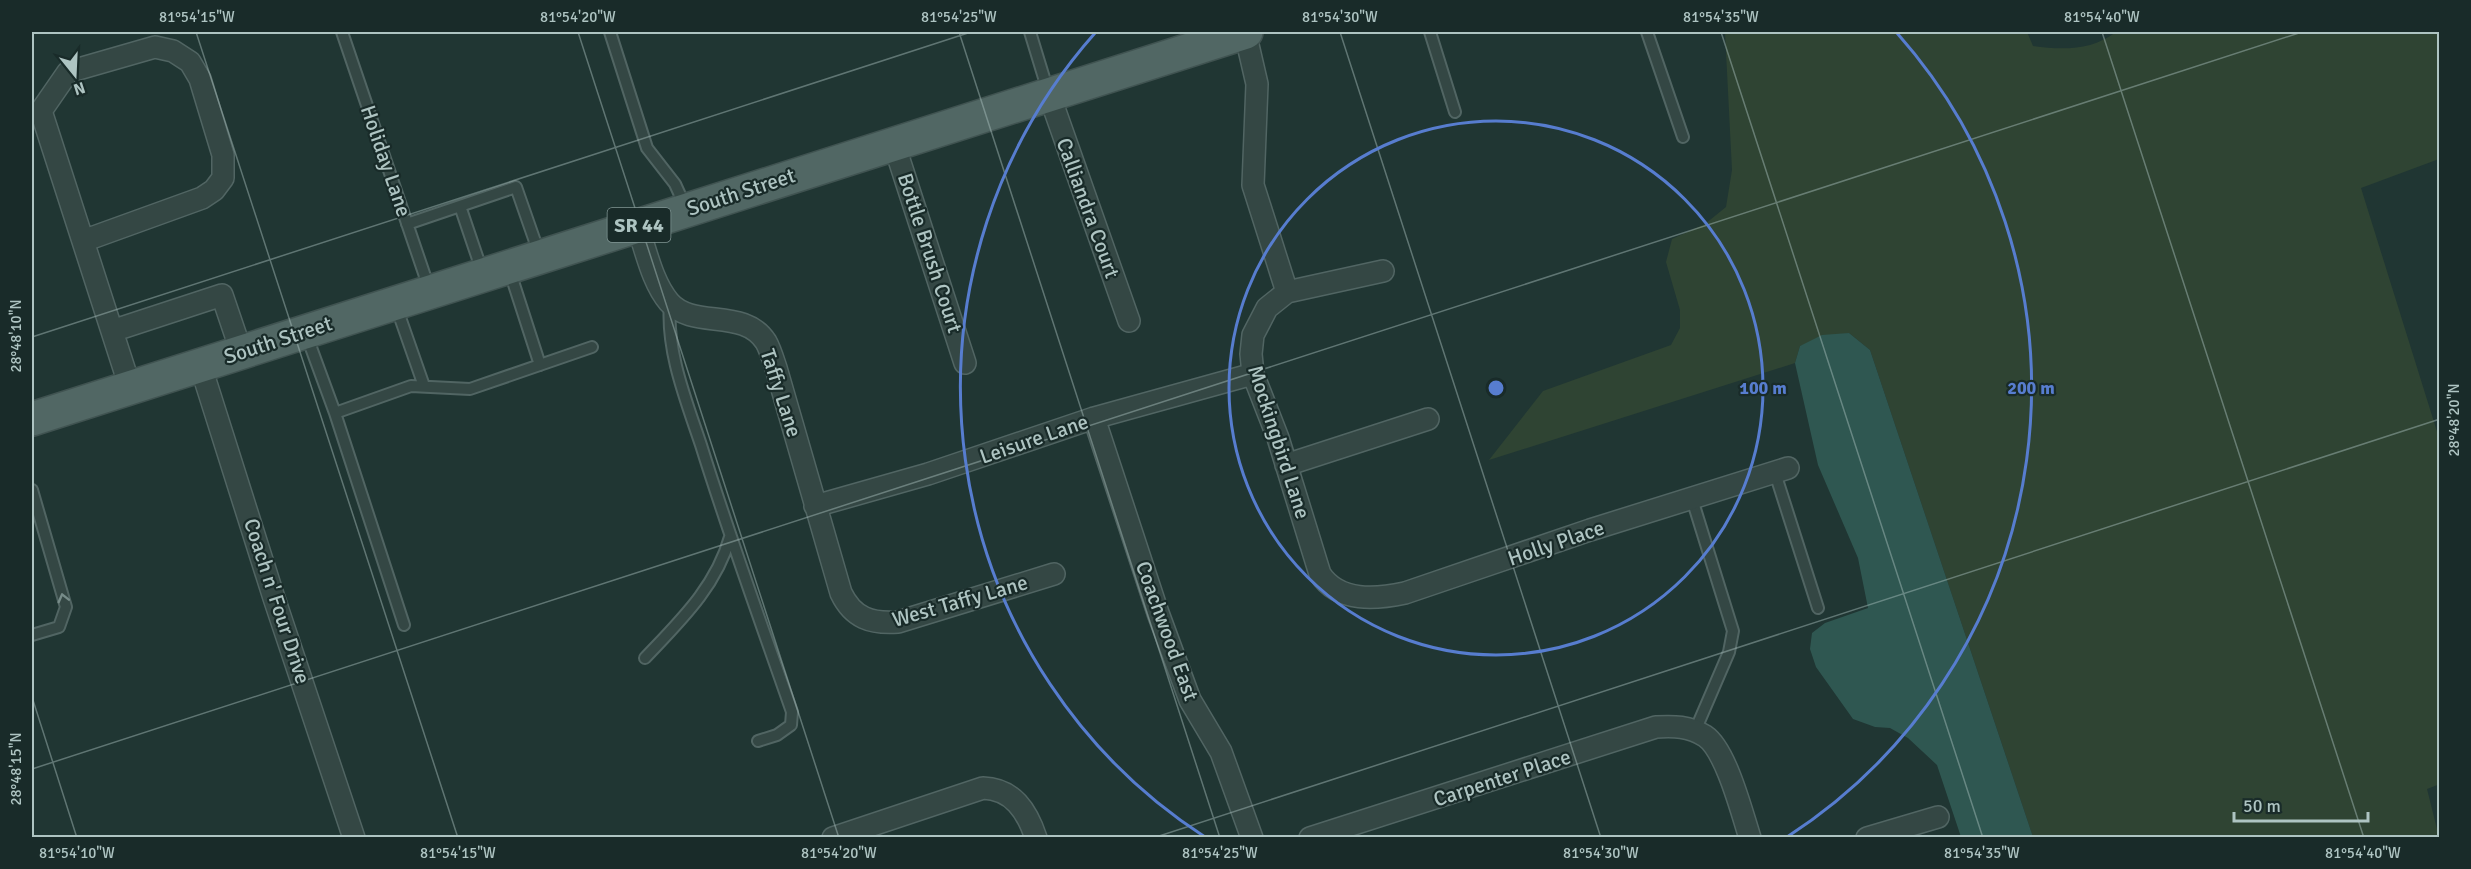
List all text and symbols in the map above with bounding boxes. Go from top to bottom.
text: 81°54'15"W [159,8,235,26]
text: 81°54'20"W [540,8,616,26]
text: 81°54'25"W [921,8,997,26]
text: 81°54'30"W [1302,8,1378,26]
text: 81°54'35"W [1683,8,1759,26]
text: 81°54'40"W [2064,8,2140,26]
north arrow [45,45,105,105]
text: N [71,77,88,100]
street label: Holiday Lane [355,102,417,220]
street label: Calliandra Court [1051,134,1125,282]
street label: South Street [684,162,798,222]
street label: Bottle Brush Court [892,170,968,336]
road number: SR 44 [608,208,670,242]
text: 28°48'10"N [7,299,25,373]
street label: South Street [221,310,335,370]
street label: Taffy Lane [755,346,807,440]
street label: Mockingbird Lane [1242,362,1316,522]
text: 100 m [1739,377,1787,399]
text: 200 m [2007,377,2055,399]
centre of rings [1486,378,1506,398]
text: 28°48'20"N [2445,383,2463,457]
street label: Leisure Lane [976,408,1092,470]
street label: Holly Place [1504,514,1608,572]
street label: Coach n' Four Drive [238,515,316,687]
street label: Coachwood East [1130,558,1204,704]
street label: West Taffy Lane [889,569,1031,633]
one-way arrow [57,594,70,604]
text: 28°48'15"N [7,732,25,806]
street label: Carpenter Place [1430,744,1574,812]
scale bar [2234,785,2368,823]
text: 50 m [2243,795,2281,817]
text: 81°54'10"W [39,844,115,862]
text: 81°54'15"W [420,844,496,862]
text: 81°54'20"W [801,844,877,862]
text: 81°54'25"W [1182,844,1258,862]
text: 81°54'30"W [1563,844,1639,862]
text: 81°54'35"W [1944,844,2020,862]
text: 81°54'40"W [2325,844,2401,862]

